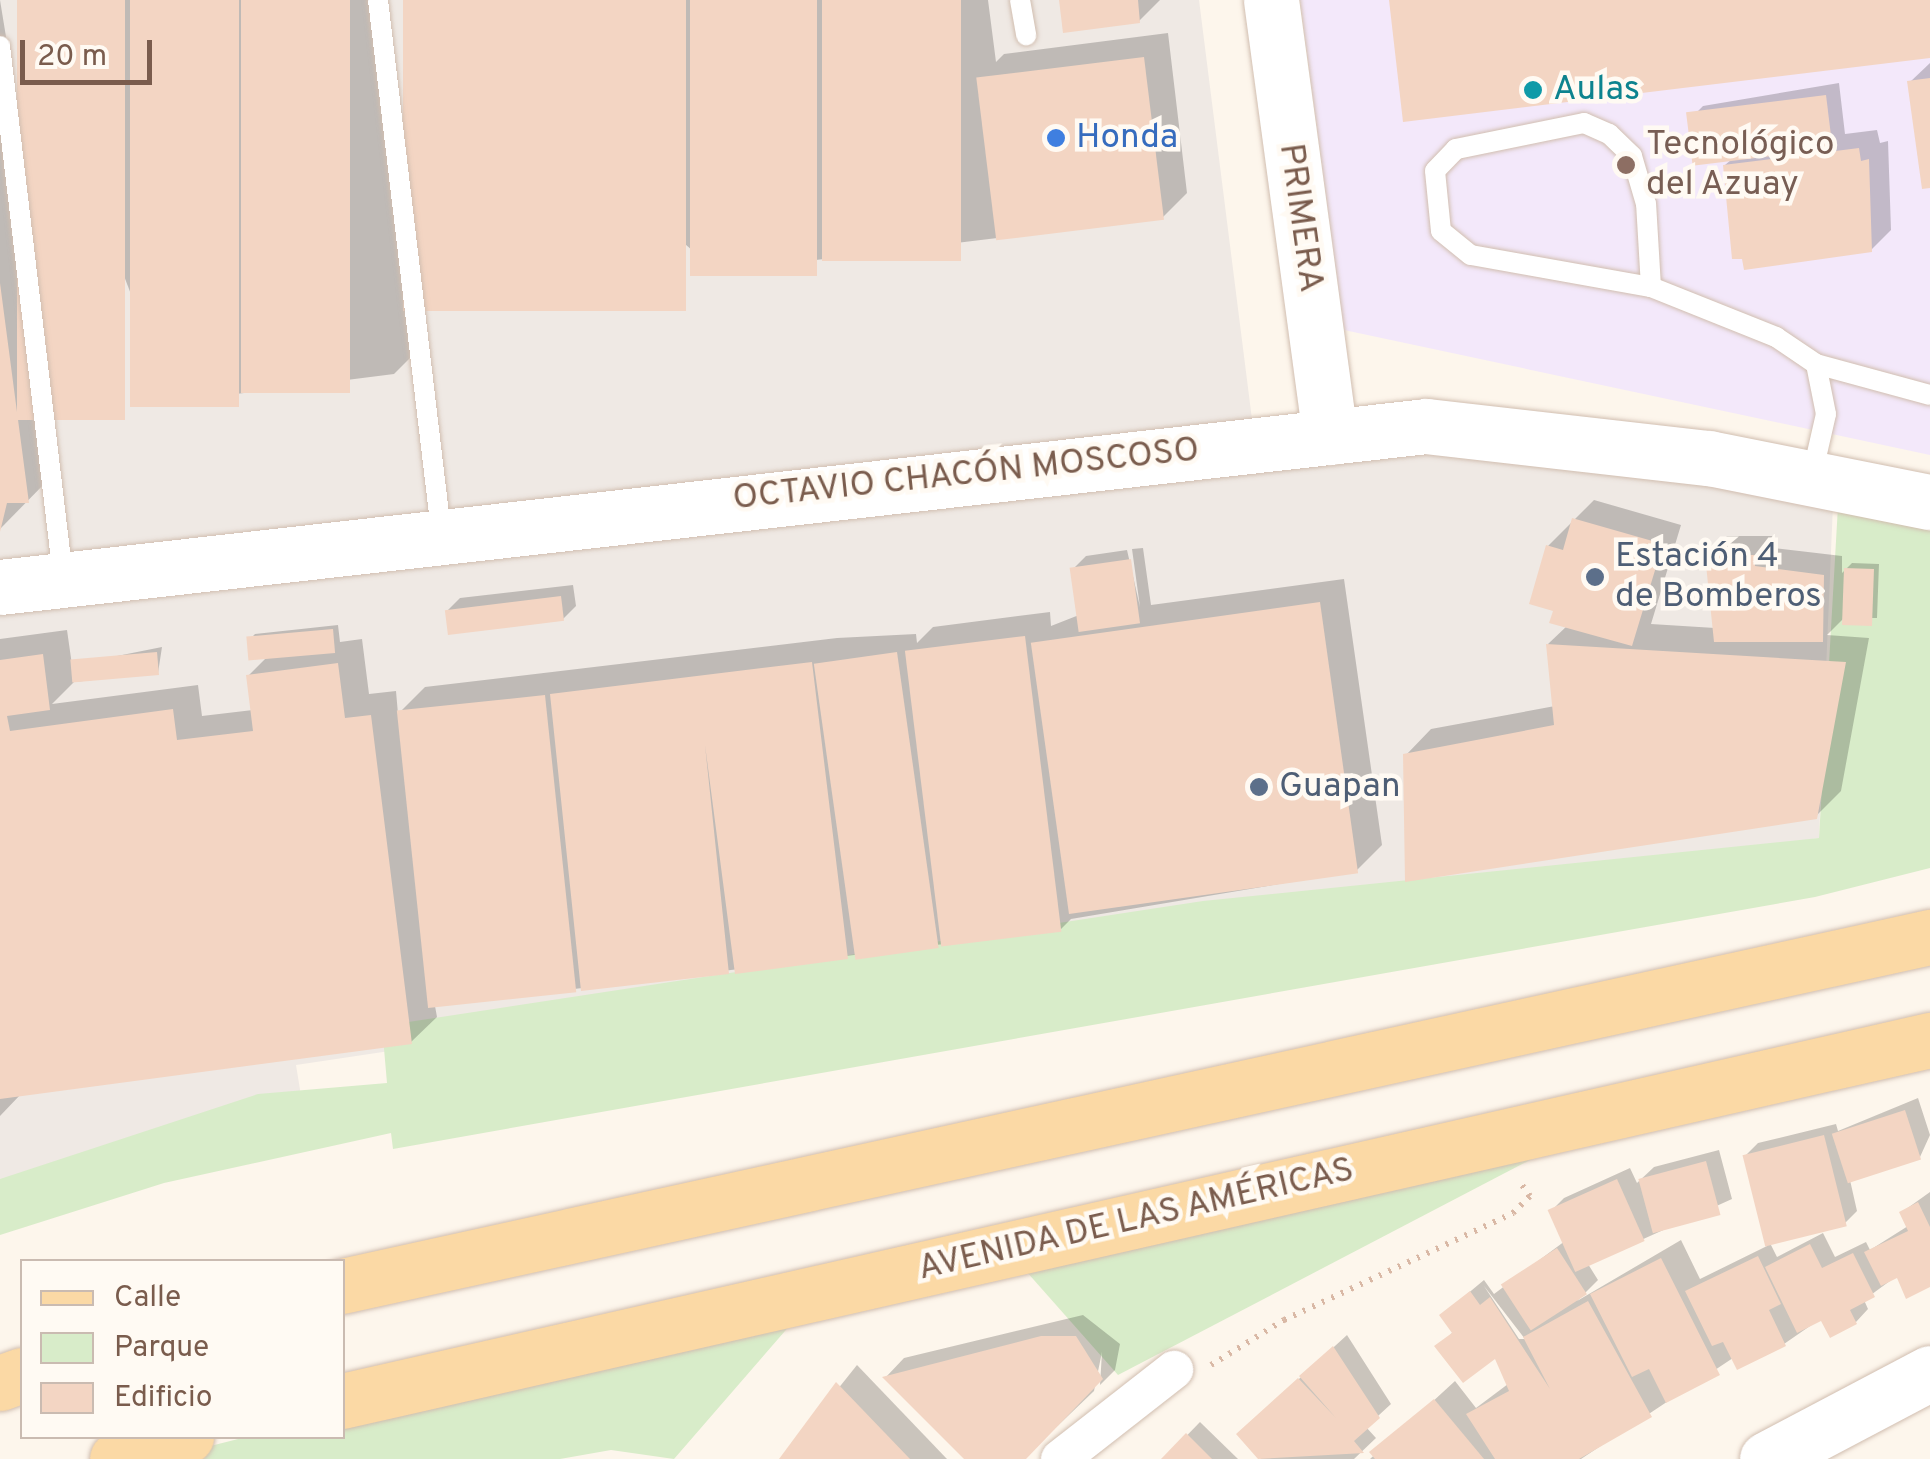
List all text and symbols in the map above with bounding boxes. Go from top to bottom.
scale bar [25,20,158,82]
text: 20 m [37,39,107,76]
place label: Aulas [1553,69,1640,111]
marker: Aulas [1522,79,1544,101]
place label: Honda [1076,117,1178,159]
place label: Tecnológico del Azuay [1646,124,1835,206]
marker: Honda [1045,127,1067,149]
street label: PRIMERA [1269,141,1331,295]
marker: Tecnológico del Azuay [1615,154,1637,176]
street label: OCTAVIO CHACÓN MOSCOSO [731,430,1201,520]
place label: Estación 4 de Bomberos [1615,536,1822,618]
marker: Estación 4 de Bomberos [1584,566,1606,588]
place label: Guapan [1279,766,1401,808]
marker: Guapan [1248,776,1270,798]
street label: AVENIDA DE LAS AMÉRICAS [913,1149,1359,1291]
legend [20,1259,345,1439]
text: Calle [114,1280,181,1317]
text: Parque [114,1330,209,1367]
text: Edificio [114,1380,212,1417]

